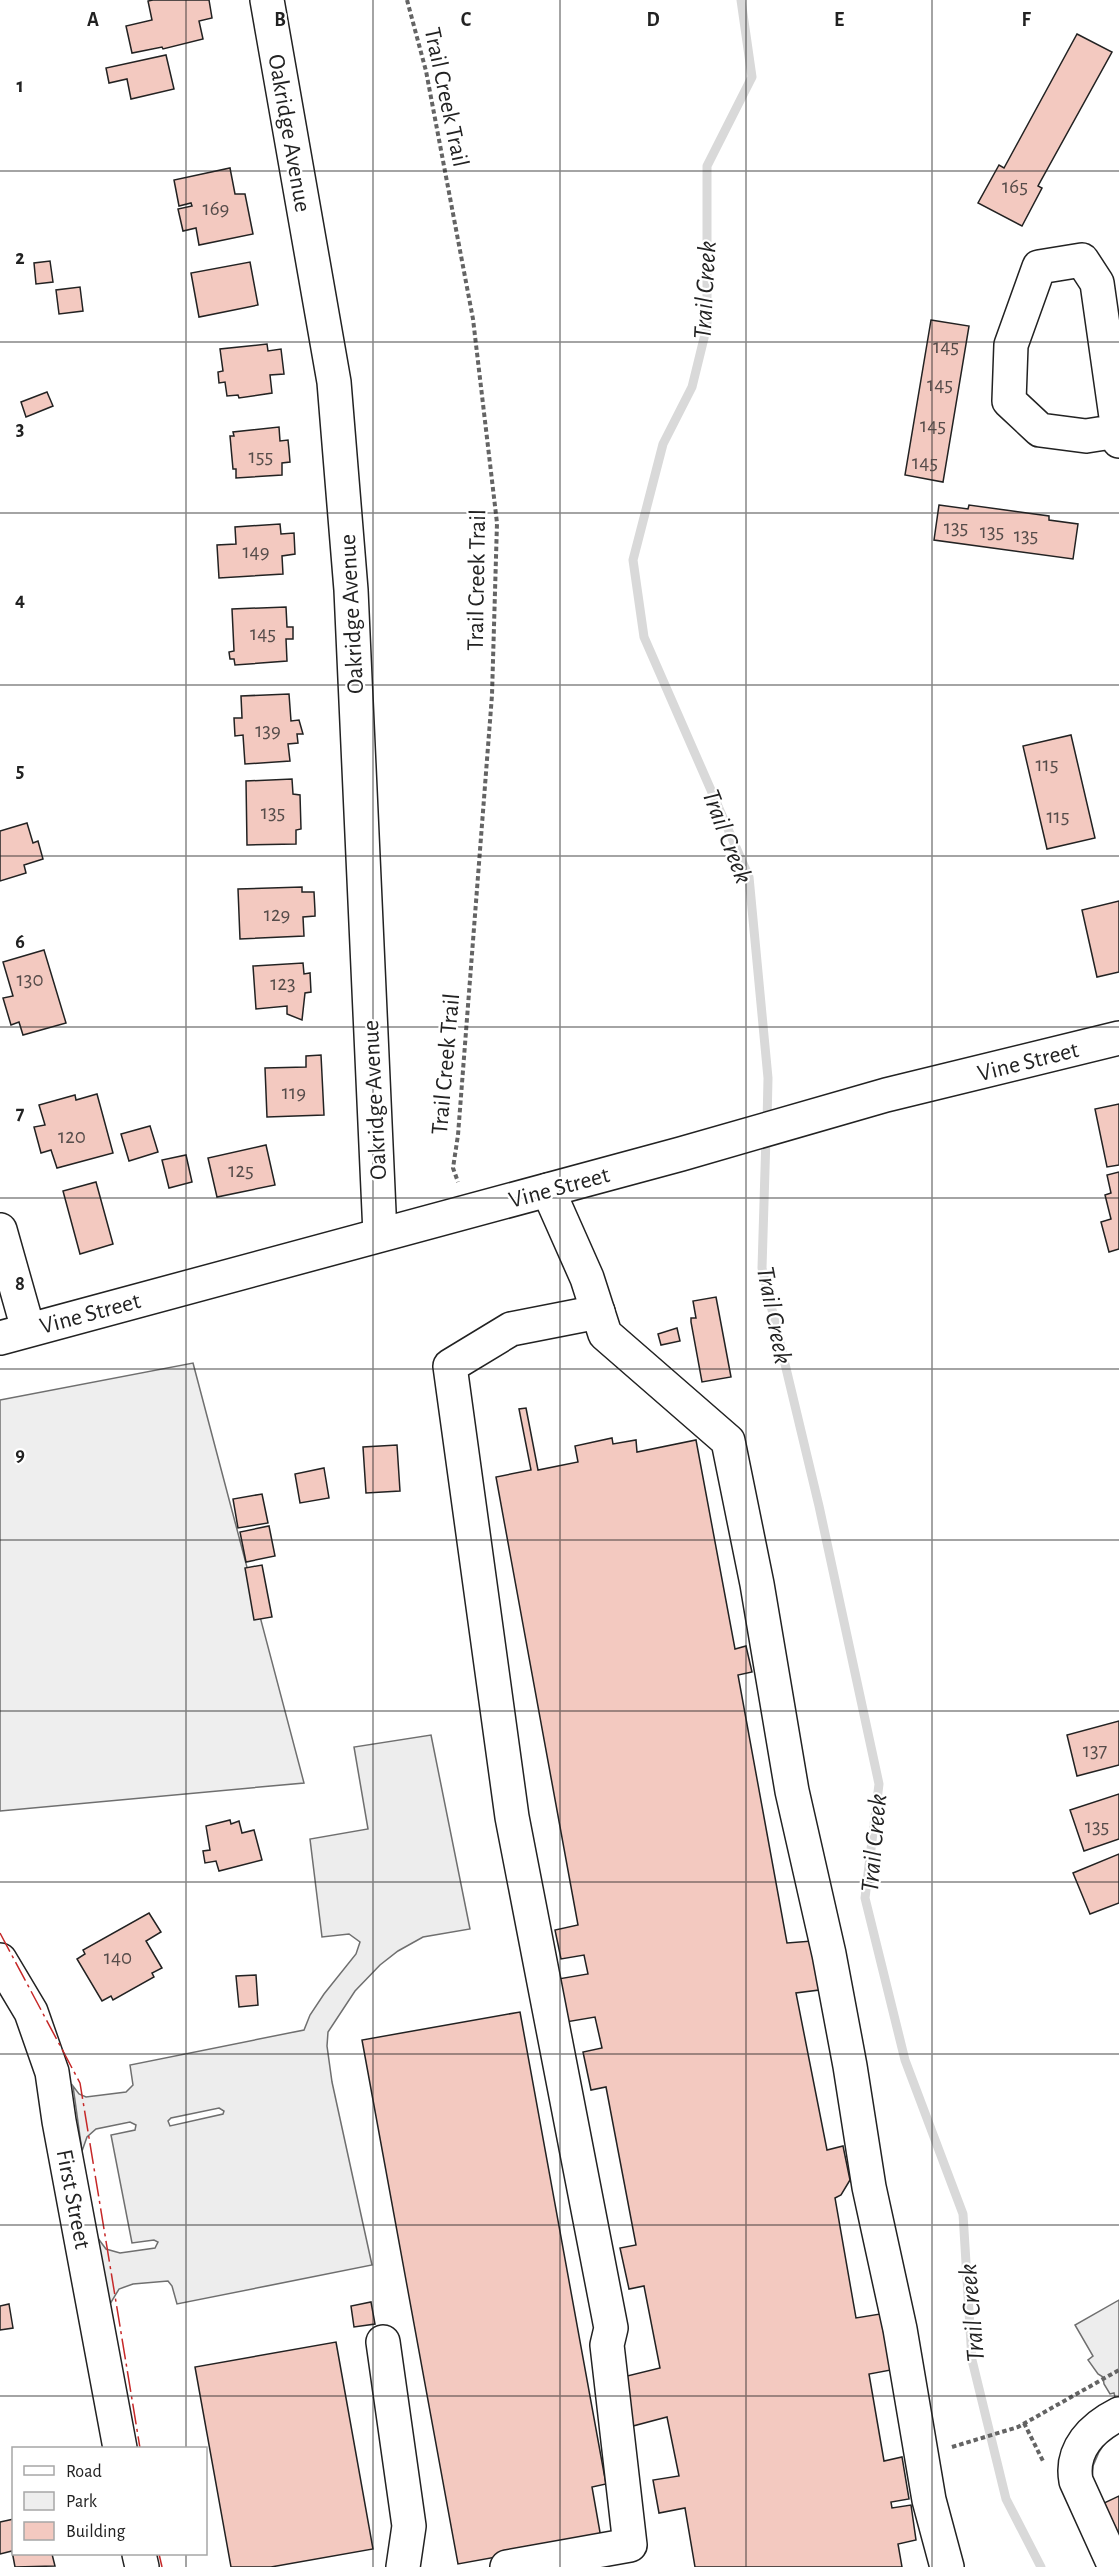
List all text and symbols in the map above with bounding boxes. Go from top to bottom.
text: A [87,10,99,30]
text: B [274,10,286,30]
text: C [461,10,472,30]
text: D [646,10,660,30]
text: E [834,10,844,30]
text: F [1021,10,1031,30]
street label: Trail Creek Trail [420,25,473,169]
street label: Oakridge Avenue [263,52,315,214]
text: 1 [16,76,24,96]
house number: 165 [1002,176,1028,197]
house number: 169 [203,198,229,219]
water label: Trail Creek [689,240,721,340]
text: 2 [15,248,25,268]
house number: 145 [933,336,959,357]
house number: 145 [927,374,953,395]
house number: 145 [920,415,946,436]
text: 3 [16,419,24,439]
house number: 155 [249,446,273,467]
house number: 145 [912,452,938,473]
street label: Trail Creek Trail [464,509,490,651]
house number: 135 [944,517,968,538]
house number: 135 [980,521,1004,542]
house number: 135 [1014,525,1038,546]
street label: Oakridge Avenue [336,533,368,694]
house number: 149 [242,541,270,562]
text: 4 [15,590,25,610]
house number: 145 [250,623,276,644]
house number: 139 [255,720,281,741]
house number: 115 [1035,754,1059,775]
text: 5 [16,761,24,781]
water label: Trail Creek [697,786,757,887]
house number: 135 [261,802,285,823]
house number: 115 [1046,806,1070,827]
house number: 129 [264,904,290,925]
text: 6 [15,932,25,952]
house number: 130 [17,969,43,990]
house number: 123 [270,973,296,994]
street label: Trail Creek Trail [428,992,464,1136]
street label: Oakridge Avenue [359,1019,391,1180]
street label: Vine Street [975,1038,1082,1086]
house number: 119 [282,1082,306,1103]
text: 7 [16,1103,25,1123]
house number: 120 [58,1126,86,1147]
house number: 125 [228,1160,254,1181]
street label: Vine Street [506,1163,613,1213]
water label: Trail Creek [752,1264,796,1366]
text: 8 [15,1274,25,1294]
street label: Vine Street [37,1289,144,1339]
text: 9 [15,1445,25,1465]
house number: 137 [1083,1740,1108,1761]
water label: Trail Creek [857,1793,891,1893]
house number: 135 [1085,1816,1109,1837]
house number: 140 [104,1947,132,1968]
street label: First Street [52,2147,94,2251]
water label: Trail Creek [955,2263,989,2363]
legend [12,2447,207,2555]
text: Road [66,2463,102,2481]
text: Park [66,2493,98,2511]
text: Building [66,2523,126,2541]

